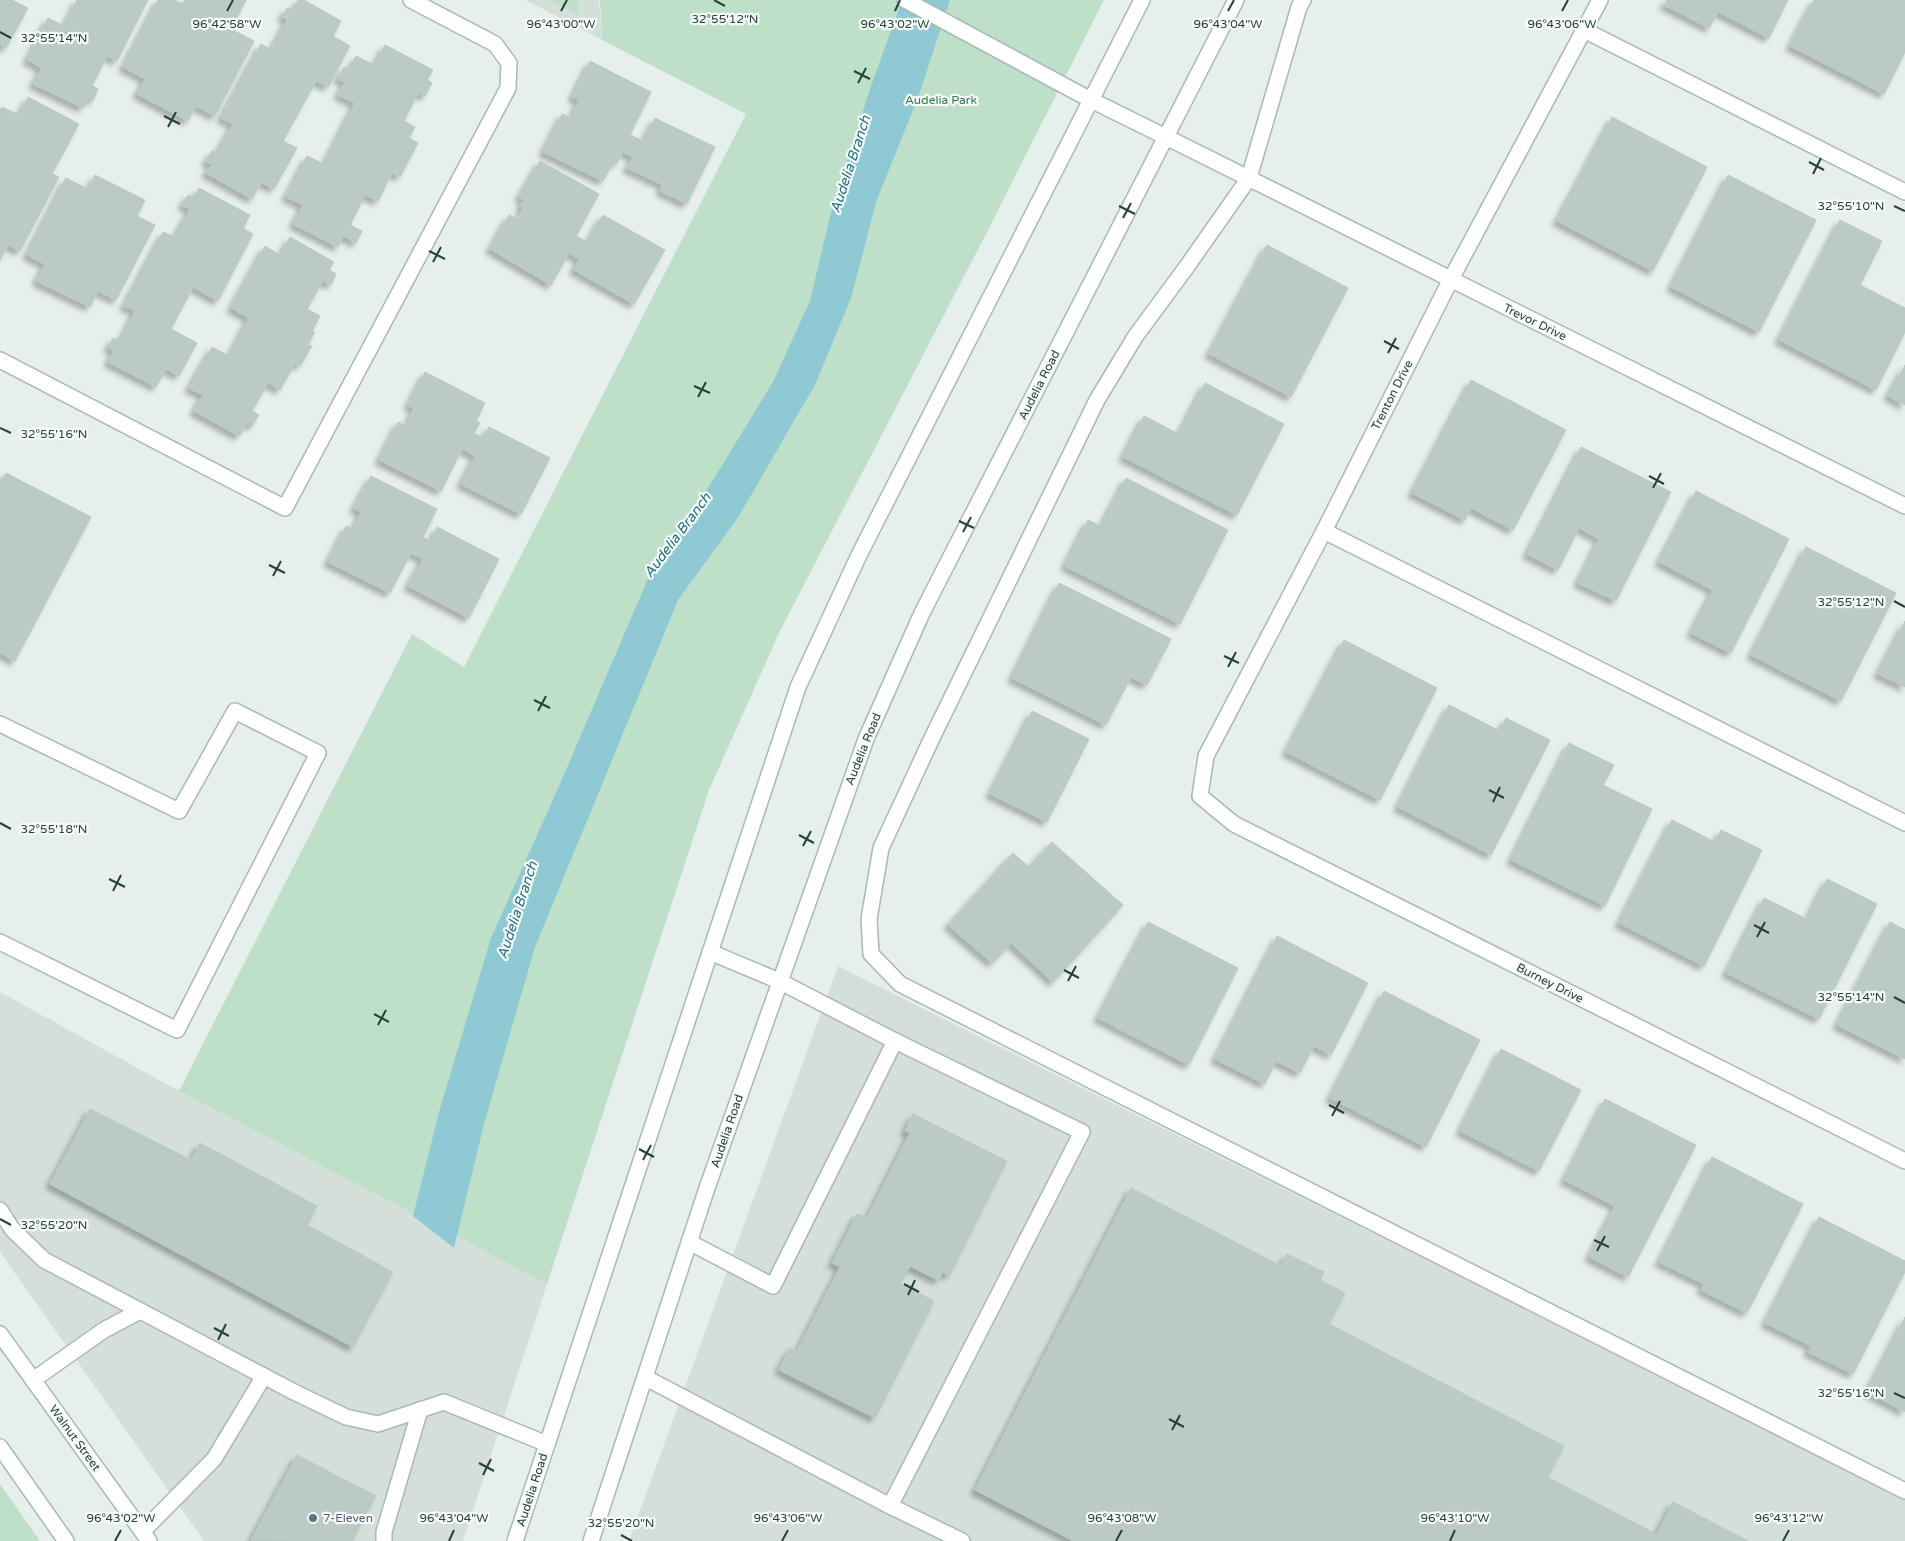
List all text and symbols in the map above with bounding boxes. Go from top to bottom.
text: 32°55'12"N [692,12,759,26]
text: 96°42'58"W [193,17,261,31]
text: 96°43'00"W [527,17,595,31]
text: 96°43'02"W [861,17,929,31]
text: 96°43'04"W [1194,17,1262,31]
text: 96°43'06"W [1528,17,1596,31]
text: 32°55'14"N [21,31,88,45]
park label: Audelia Park [905,93,977,107]
water label: Audelia Branch [827,113,874,215]
text: 32°55'10"N [1818,199,1885,213]
street label: Trevor Drive [1501,301,1569,343]
street label: Audelia Road [1015,348,1063,422]
street label: Trenton Drive [1368,357,1416,432]
text: 32°55'16"N [21,427,88,441]
water label: Audelia Branch [640,489,715,581]
text: 32°55'12"N [1818,595,1885,609]
street label: Audelia Road [842,711,884,787]
text: 32°55'18"N [21,822,88,836]
water label: Audelia Branch [494,859,541,961]
street label: Burney Drive [1514,960,1586,1006]
text: 32°55'14"N [1818,990,1885,1004]
street label: Audelia Road [708,1093,746,1169]
text: 32°55'20"N [21,1218,88,1232]
text: 32°55'16"N [1818,1386,1885,1400]
street label: Walnut Street [46,1402,104,1474]
street label: Audelia Road [514,1451,550,1529]
text: 96°43'02"W [87,1511,155,1525]
place label: 7-Eleven [323,1511,373,1525]
text: 96°43'04"W [420,1511,488,1525]
text: 96°43'06"W [754,1511,822,1525]
text: 96°43'08"W [1088,1511,1156,1525]
text: 96°43'10"W [1421,1511,1489,1525]
text: 96°43'12"W [1755,1511,1823,1525]
marker: 7-Eleven [307,1512,319,1524]
text: 32°55'20"N [588,1516,655,1530]

